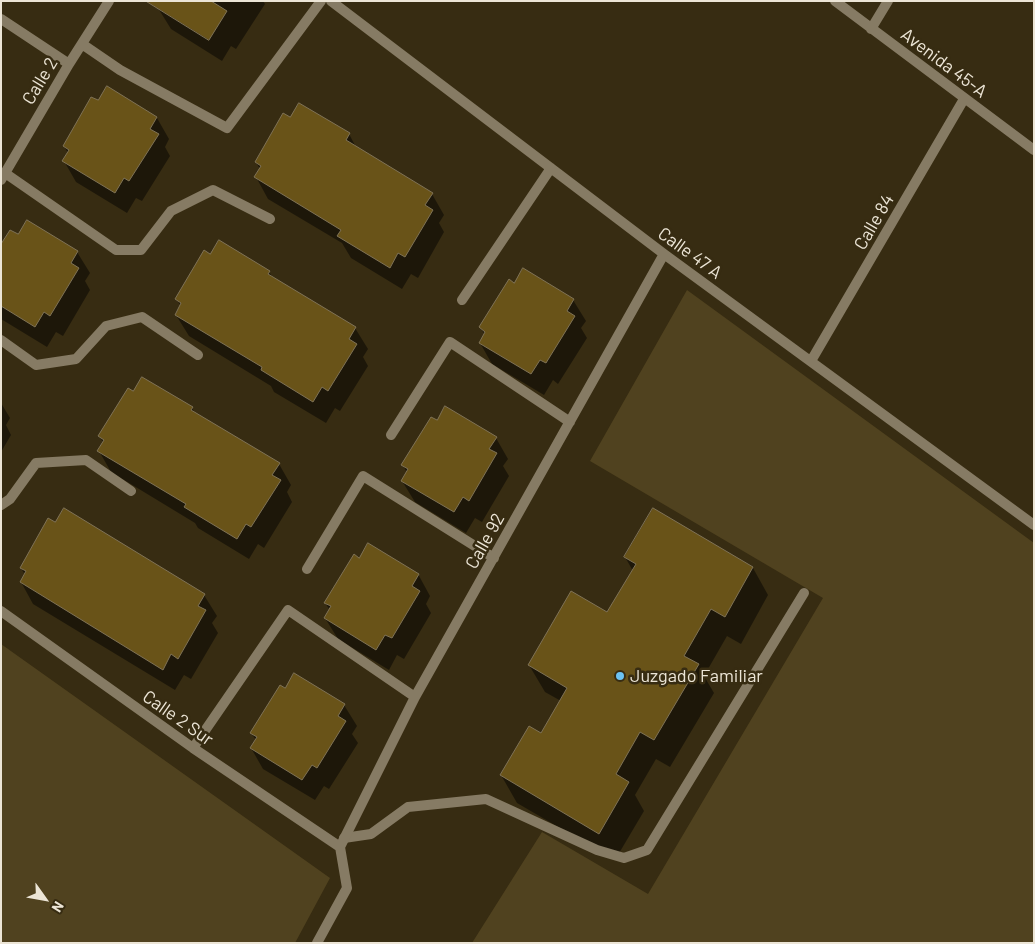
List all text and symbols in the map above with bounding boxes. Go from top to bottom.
street label: Avenida 45-A [897,24,991,102]
street label: Calle 2 [18,54,62,108]
street label: Calle 84 [849,190,899,254]
street label: Calle 47 A [654,223,726,283]
street label: Calle 92 [461,509,509,573]
place label: Juzgado Familiar [630,665,763,687]
marker: Juzgado Familiar [614,670,626,682]
street label: Calle 2 Sur [138,686,218,750]
north arrow [20,874,70,924]
text: N [48,899,68,916]

